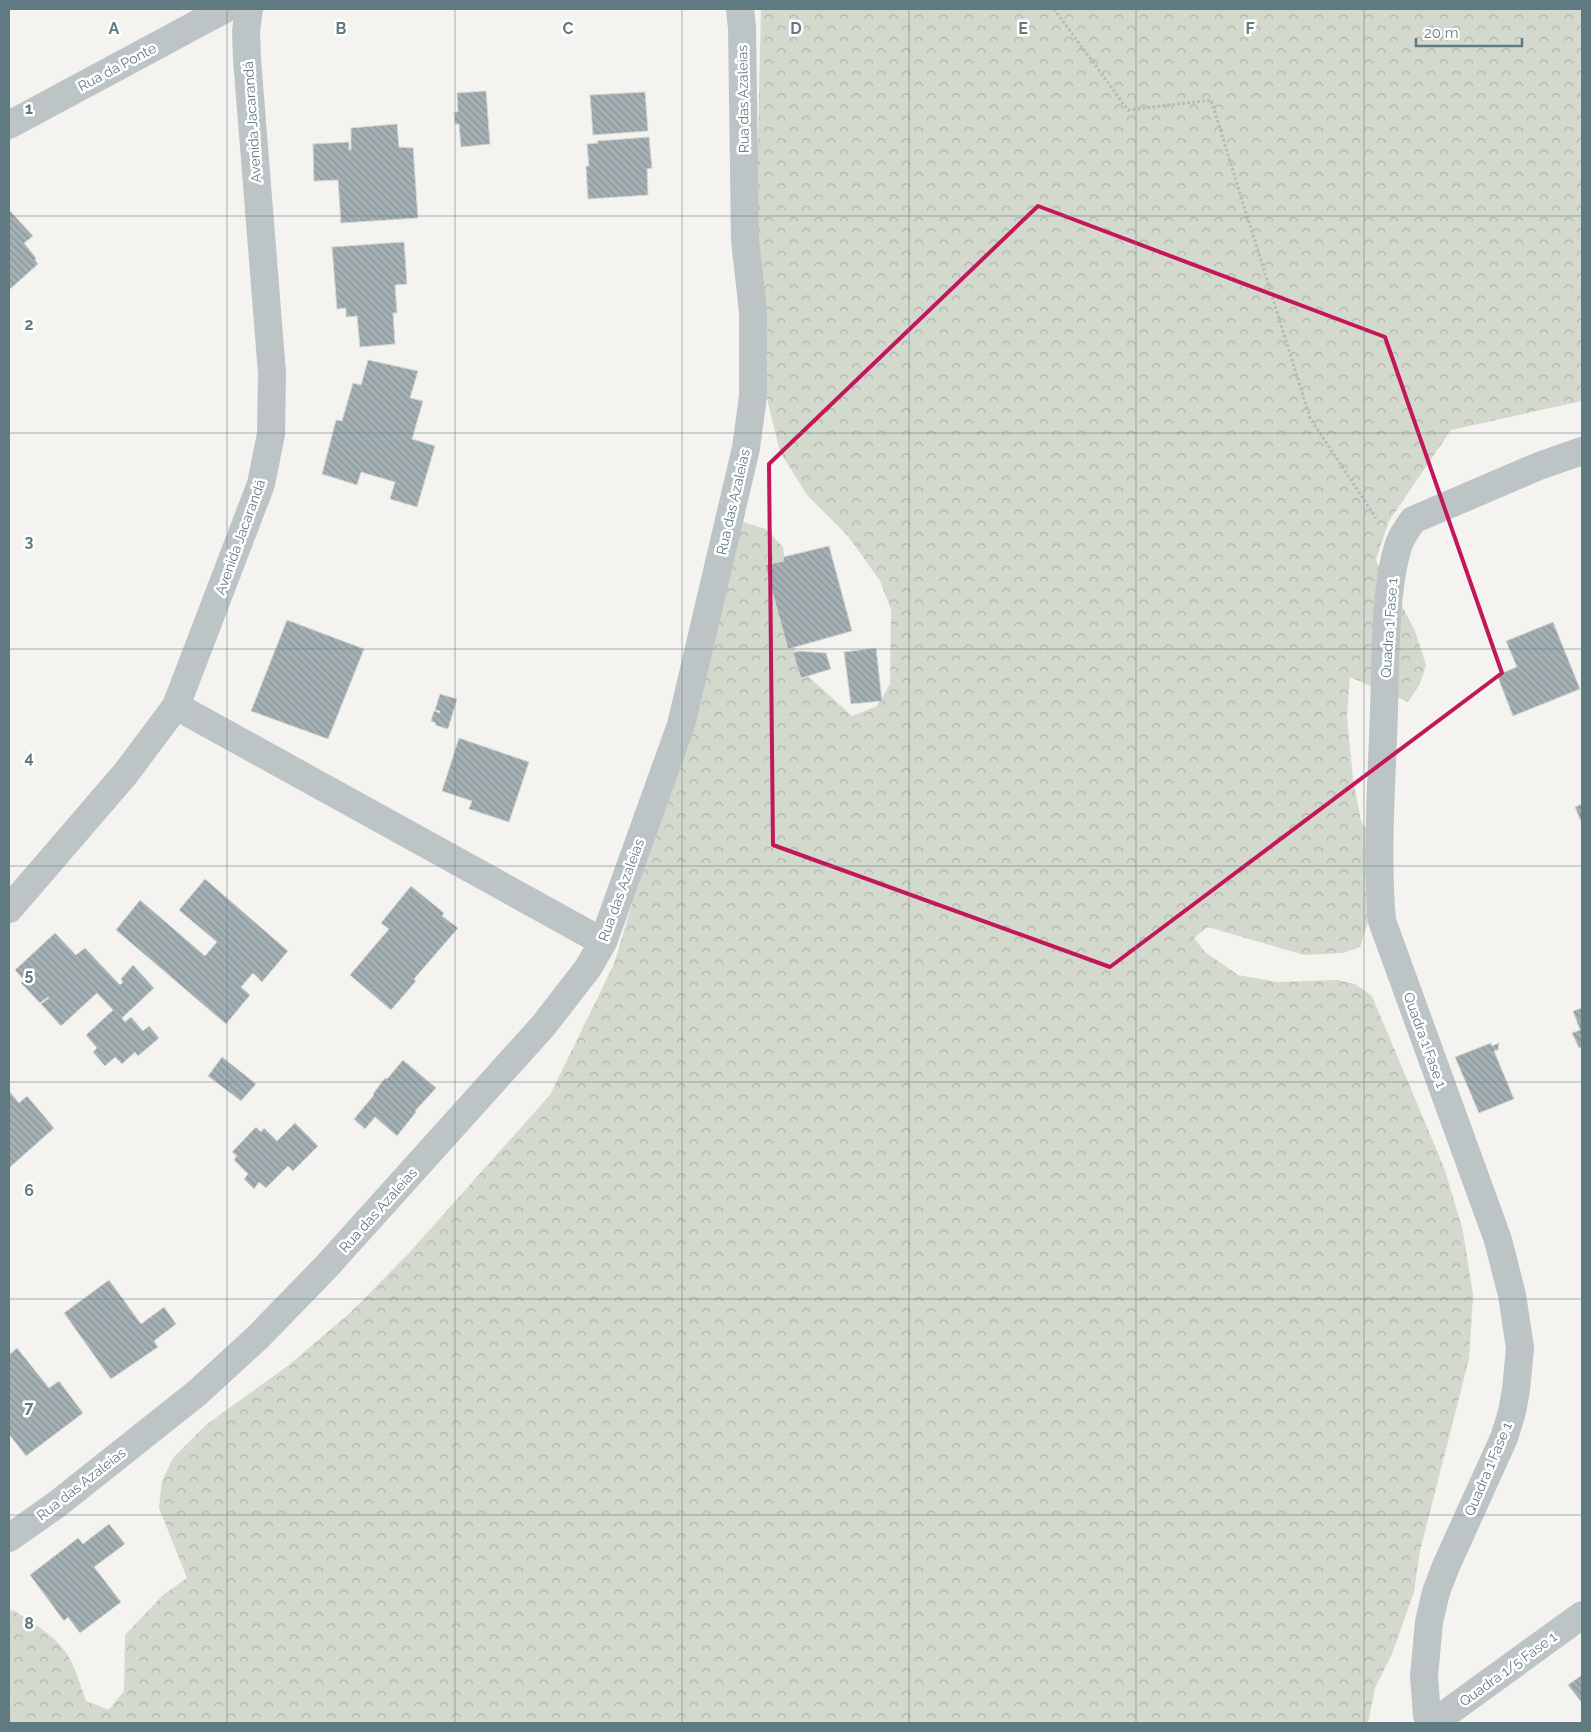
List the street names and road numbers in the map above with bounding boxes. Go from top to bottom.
street label: Rua da Ponte [75,40,159,94]
street label: Rua das Azaleias [734,45,752,153]
street label: Avenida Jacarandá [240,61,264,183]
street label: Rua das Azaleias [713,447,753,557]
street label: Avenida Jacarandá [212,477,268,597]
street label: Quadra 1 Fase 1 [1378,577,1400,679]
street label: Rua das Azaleias [595,836,647,944]
street label: Quadra 1 Fase 1 [1400,990,1450,1090]
street label: Rua das Azaleias [336,1164,420,1256]
street label: Quadra 1 Fase 1 [1461,1420,1515,1518]
street label: Rua das Azaleias [33,1444,129,1524]
street label: Quadra 1/5 Fase 1 [1456,1628,1560,1710]

